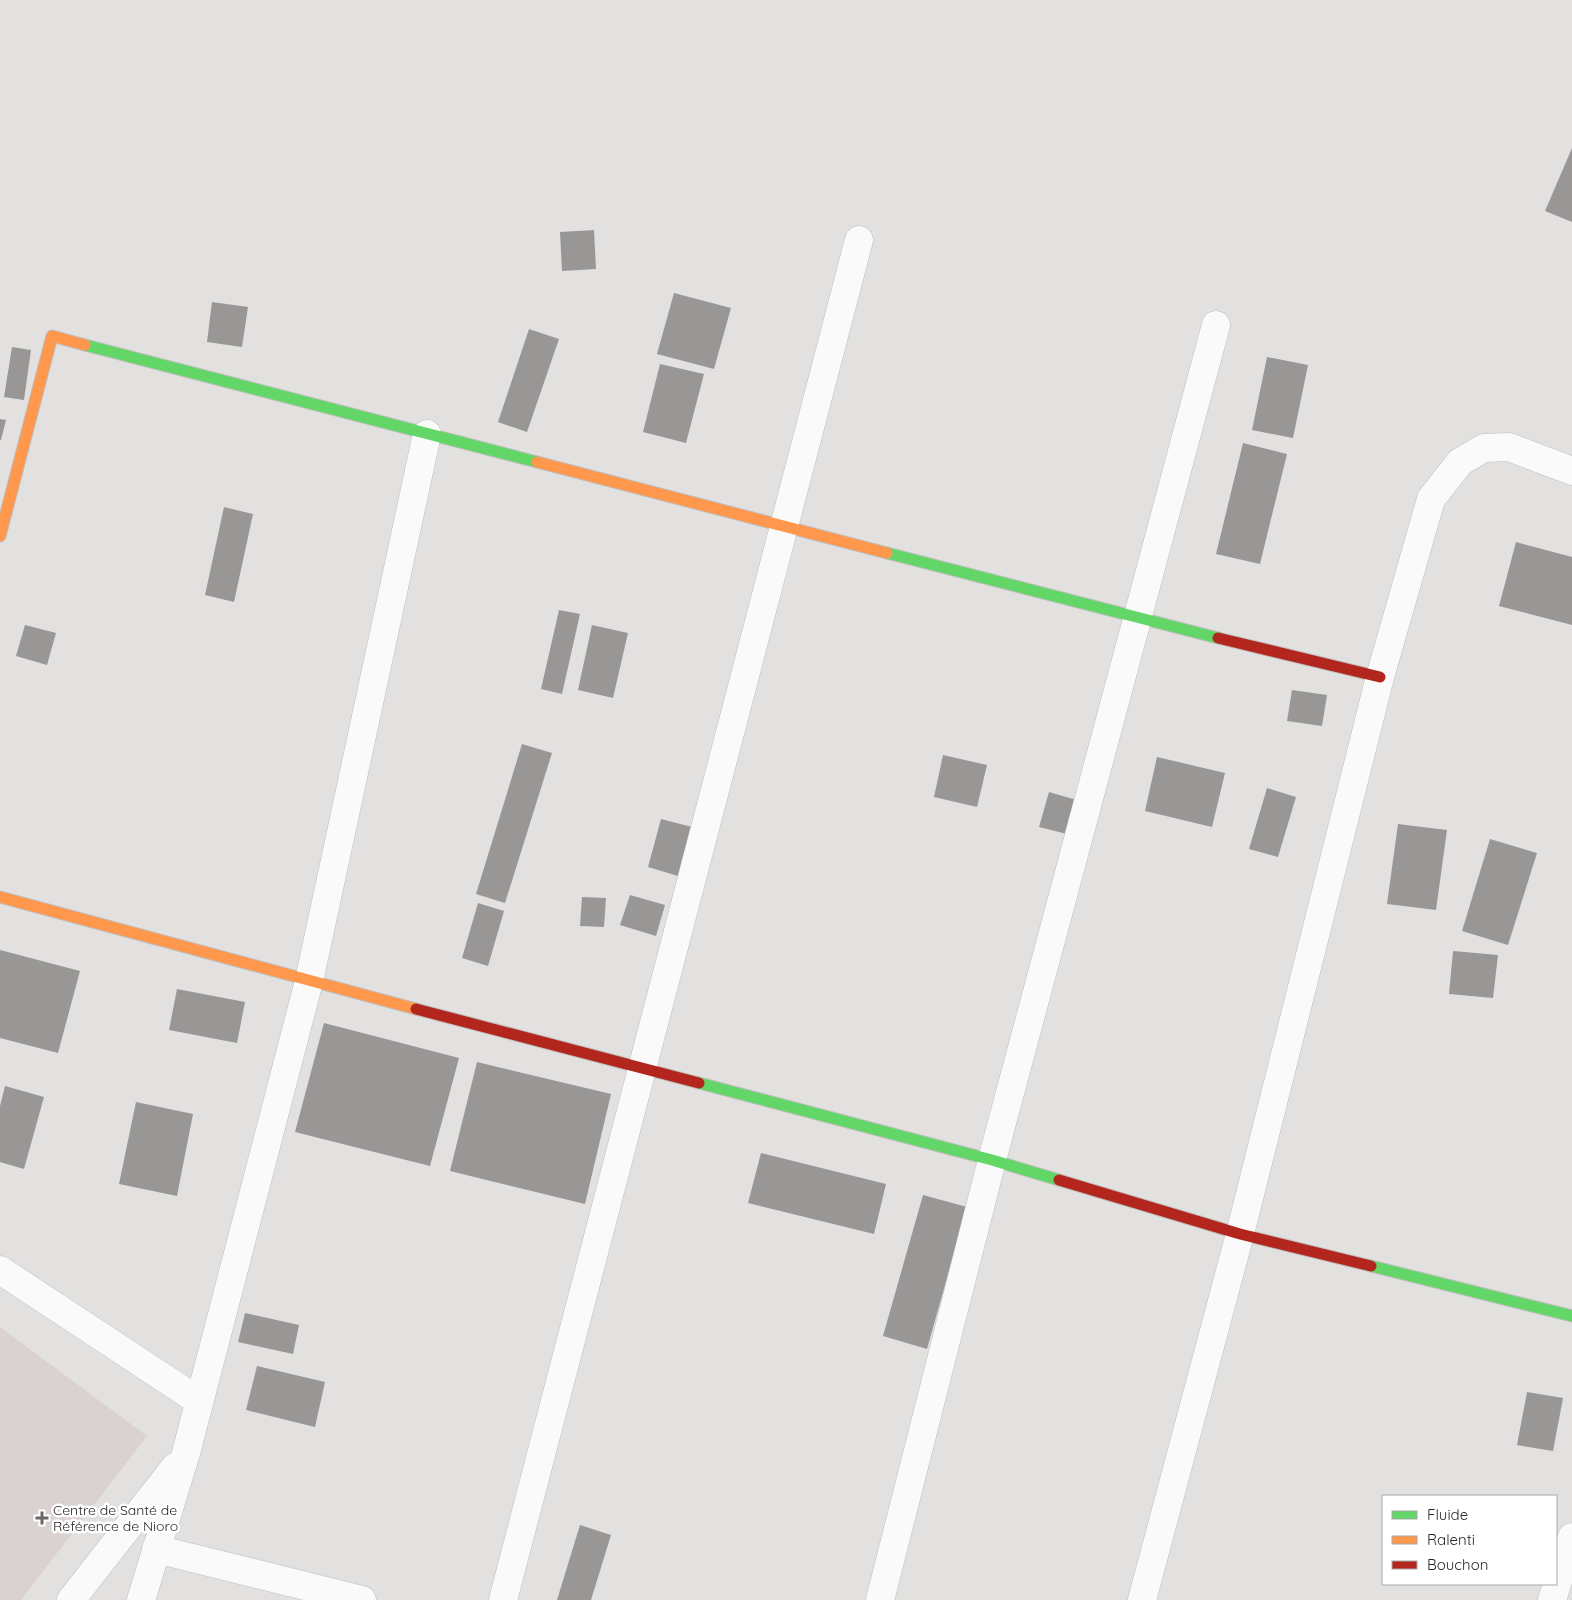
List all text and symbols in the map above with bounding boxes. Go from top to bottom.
legend [1382,1495,1557,1585]
place label: Centre de Santé de Référence de Nioro [53,1501,178,1535]
text: Fluide [1427,1505,1468,1524]
marker: Centre de Santé de Référence de Nioro [35,1511,49,1525]
text: Ralenti [1427,1530,1475,1549]
text: Bouchon [1427,1555,1488,1574]

